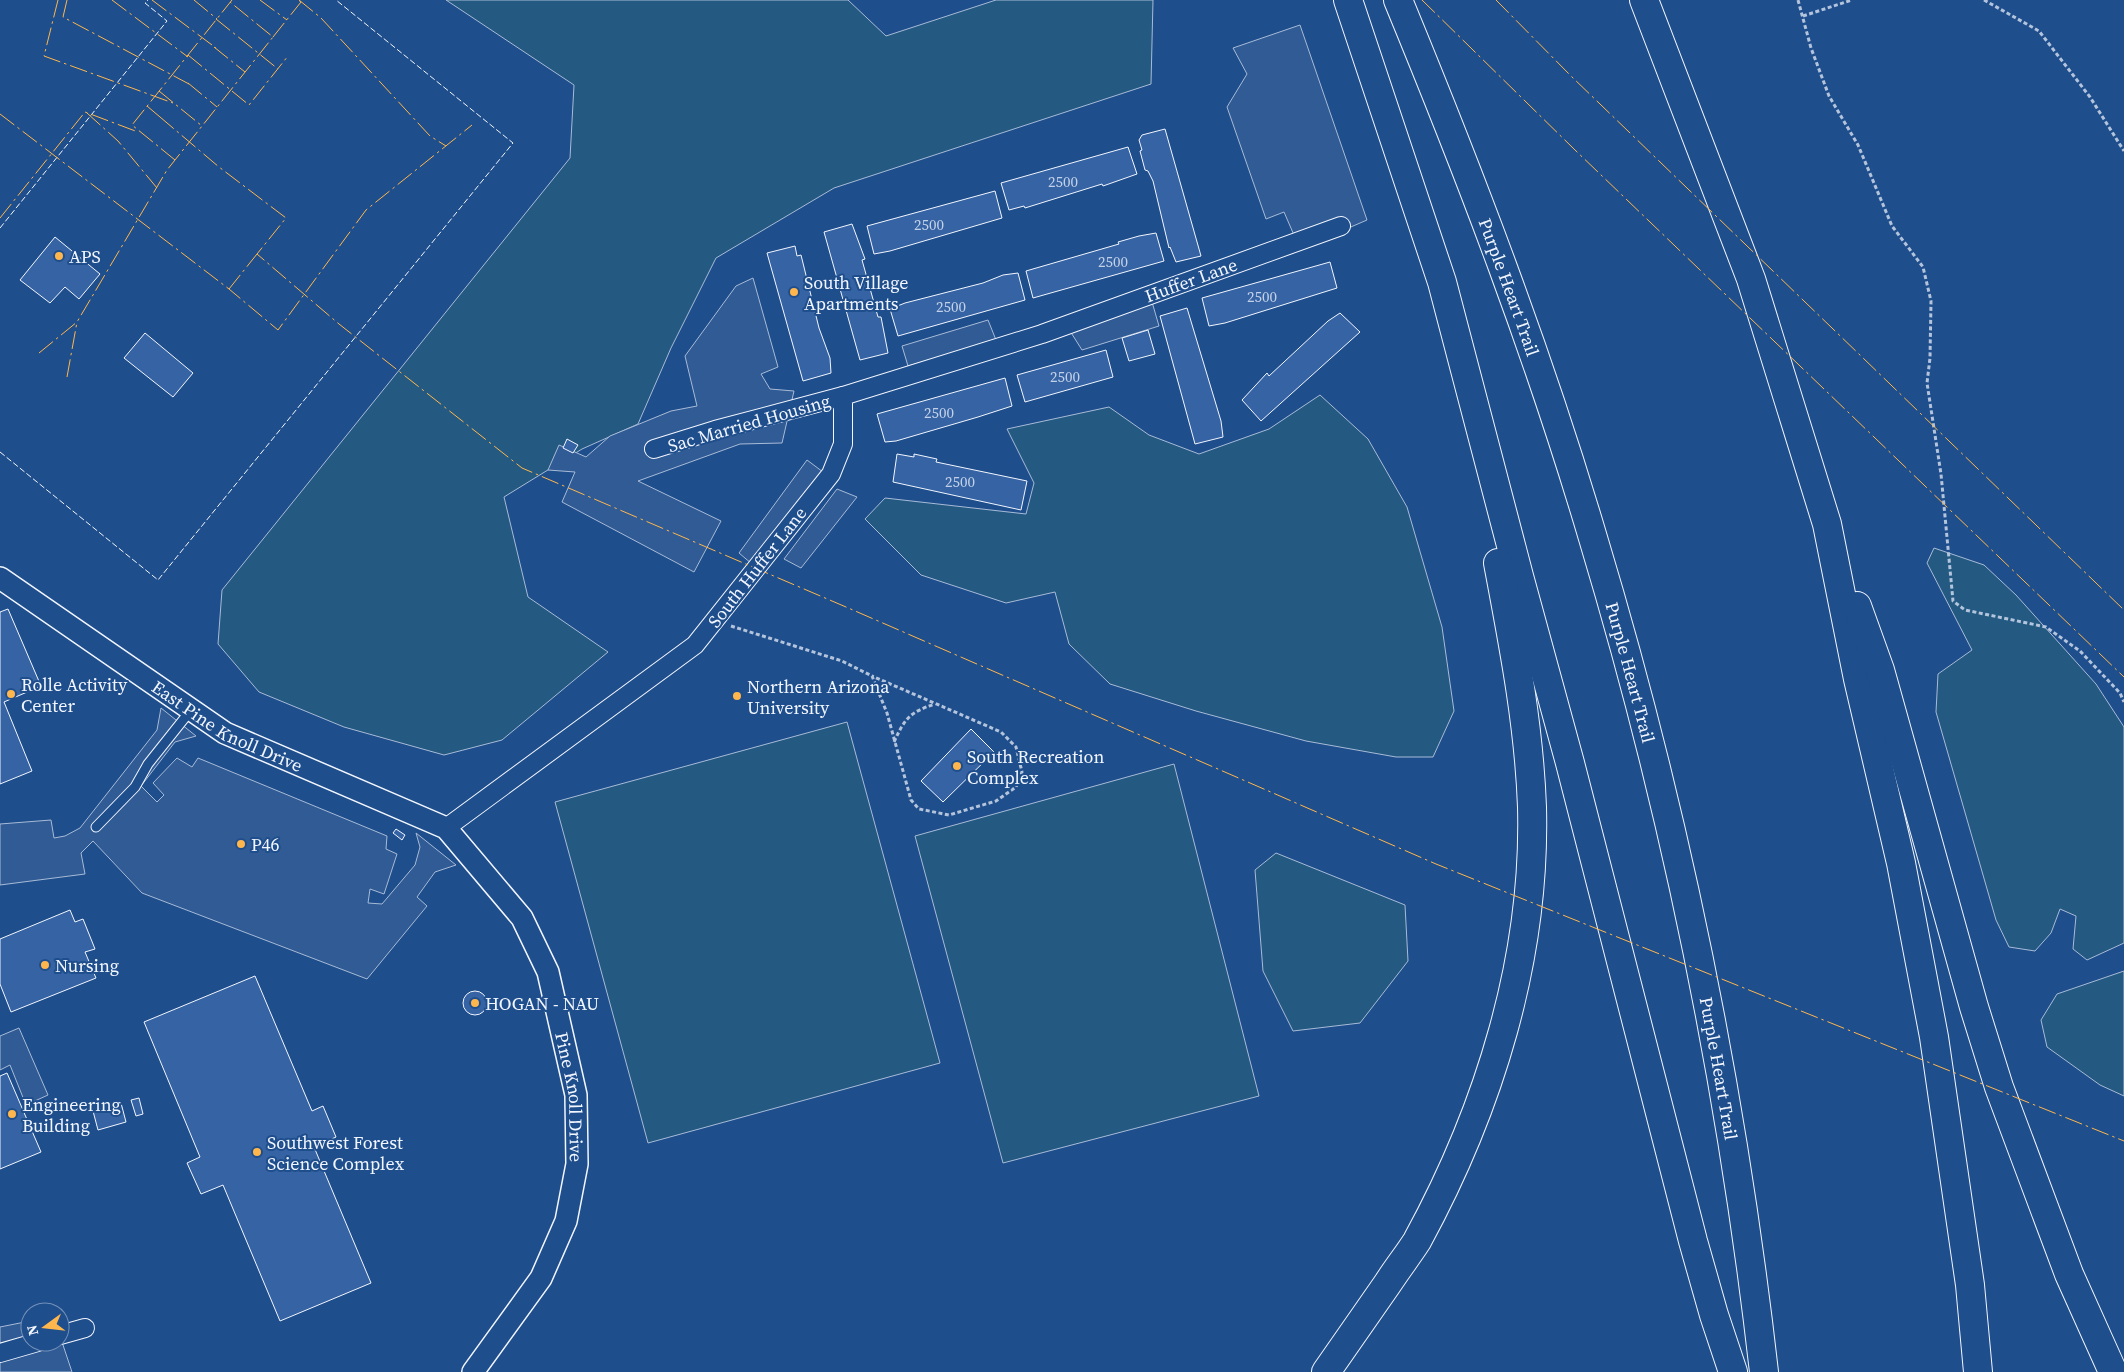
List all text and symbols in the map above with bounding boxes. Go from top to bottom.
house number: 2500 [1048,171,1078,192]
house number: 2500 [914,214,944,235]
street label: Purple Heart Trail [1473,214,1546,359]
place label: APS [69,244,101,269]
marker: APS [53,250,65,262]
house number: 2500 [1098,251,1128,272]
street label: Huffer Lane [1141,252,1241,308]
place label: South Village Apartments [804,270,909,316]
marker: South Village Apartments [788,286,800,298]
house number: 2500 [1247,286,1277,307]
house number: 2500 [936,296,966,317]
house number: 2500 [1050,366,1080,387]
street label: Sac Married Housing [665,388,833,458]
house number: 2500 [924,402,954,423]
house number: 2500 [945,471,975,492]
street label: South Huffer Lane [702,501,812,633]
street label: Purple Heart Trail [1600,599,1662,745]
place label: Rolle Activity Center [21,672,128,718]
street label: East Pine Knoll Drive [147,674,307,777]
place label: Northern Arizona University [747,674,890,720]
marker: Rolle Activity Center [5,688,17,700]
marker: Northern Arizona University [731,690,743,702]
place label: South Recreation Complex [967,744,1104,790]
marker: South Recreation Complex [951,760,963,772]
place label: P46 [251,832,280,857]
marker: P46 [235,838,247,850]
place label: Nursing [55,953,119,978]
marker: Nursing [39,959,51,971]
place label: HOGAN - NAU [485,991,599,1016]
street label: Purple Heart Trail [1694,995,1744,1142]
marker: HOGAN - NAU [469,997,481,1009]
street label: Pine Knoll Drive [550,1029,589,1162]
place label: Engineering Building [22,1092,121,1138]
marker: Engineering Building [6,1108,18,1120]
place label: Southwest Forest Science Complex [267,1130,405,1176]
marker: Southwest Forest Science Complex [251,1146,263,1158]
north arrow [20,1302,70,1352]
text: N [21,1323,43,1338]

